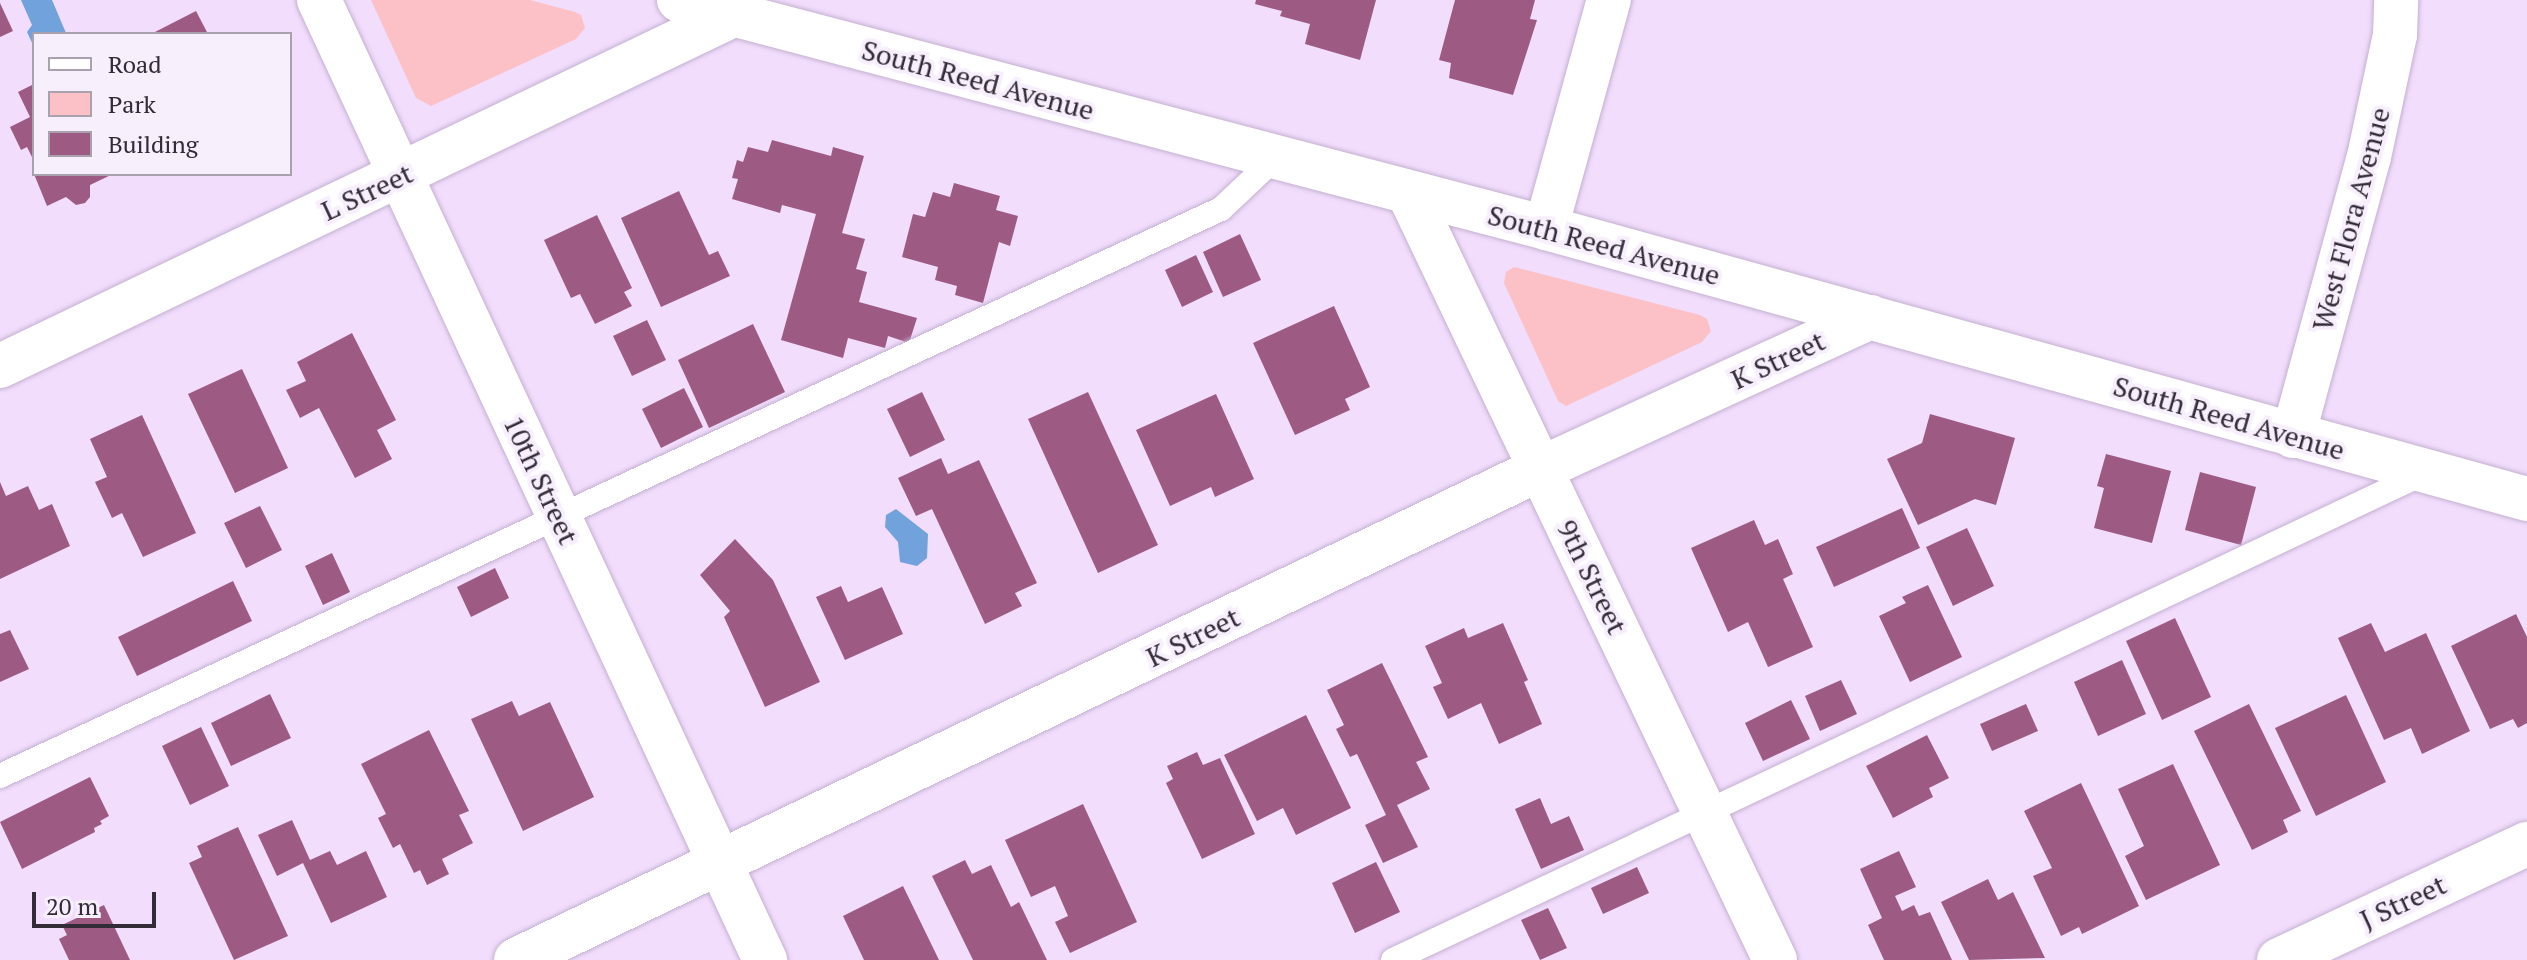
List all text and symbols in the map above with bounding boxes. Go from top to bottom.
legend [32,32,292,176]
street label: South Reed Avenue [858,33,1098,127]
text: Road [108,48,162,80]
text: Park [108,88,156,120]
street label: West Flora Avenue [2305,103,2397,335]
text: Building [108,128,198,160]
street label: L Street [316,156,418,228]
street label: South Reed Avenue [1484,198,1724,292]
street label: K Street [1726,324,1830,396]
street label: South Reed Avenue [2109,369,2349,467]
street label: 10th Street [497,410,585,550]
street label: 9th Street [1550,514,1634,640]
street label: K Street [1141,600,1245,674]
street label: J Street [2355,868,2451,936]
scale bar [36,876,160,926]
text: 20 m [46,890,98,922]

